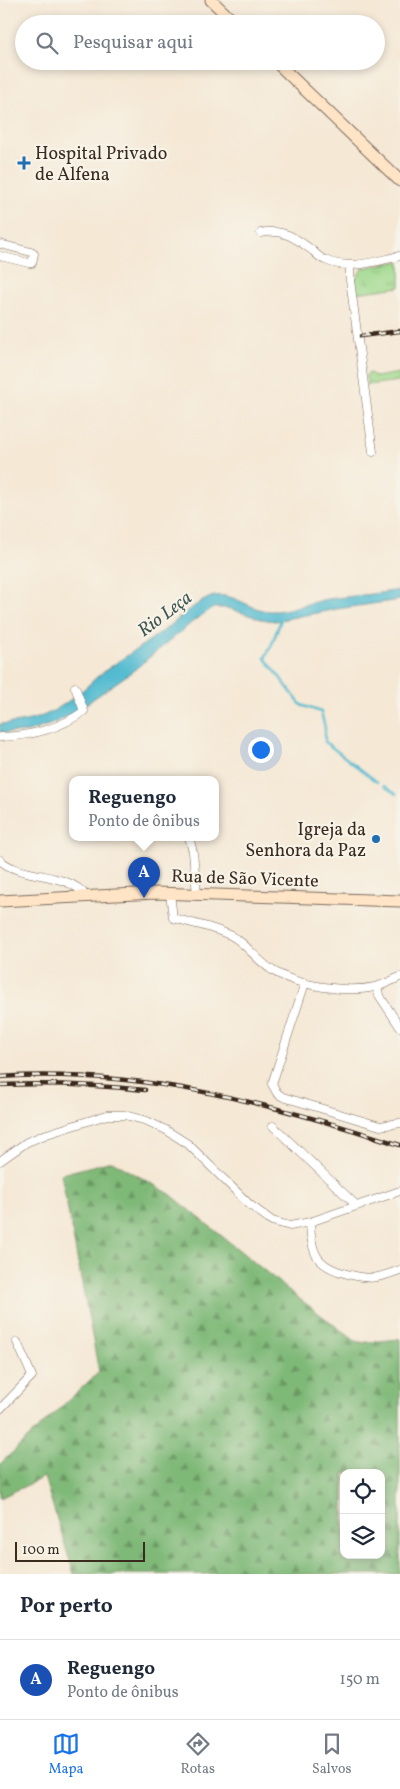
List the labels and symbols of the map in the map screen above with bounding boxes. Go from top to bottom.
place label: Hospital Privado de Alfena [35,142,167,188]
marker: Hospital Privado de Alfena [17,156,31,170]
water label: Rio Leça [133,586,198,644]
your location [248,737,274,763]
place label: Igreja da Senhora da Paz [245,818,366,864]
marker: Igreja da Senhora da Paz [370,833,382,845]
pin: A [128,857,160,898]
street label: Rua de São Vicente [171,864,319,895]
scale bar [15,1539,145,1562]

